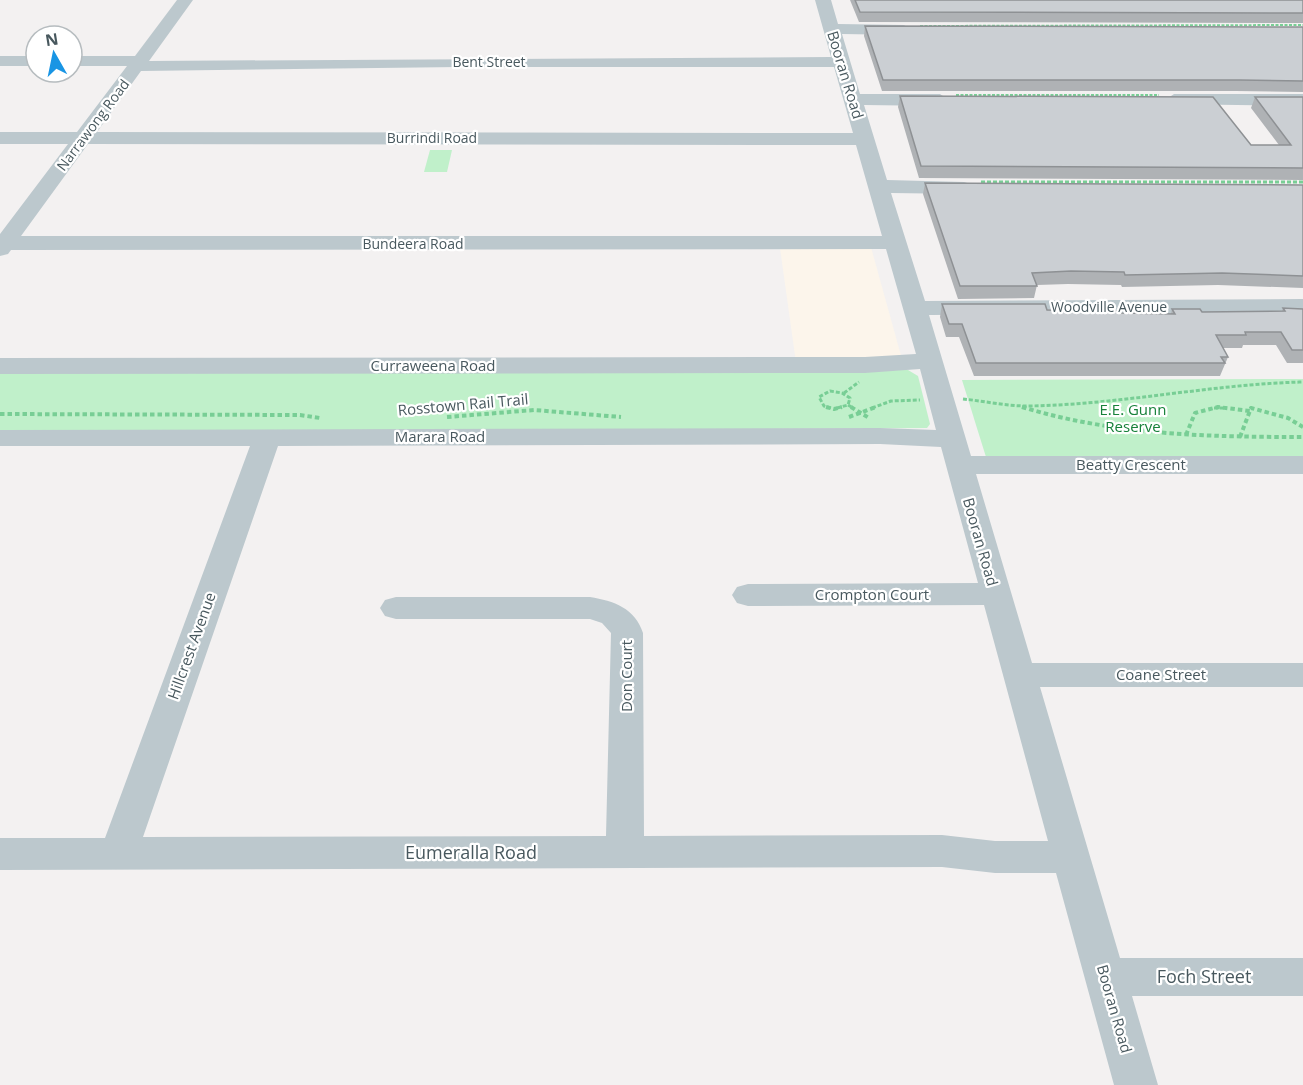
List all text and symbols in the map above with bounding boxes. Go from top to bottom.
north arrow [24,24,84,84]
text: N [44,27,60,51]
street label: Booran Road [823,28,869,121]
street label: Bent Street [452,52,526,71]
street label: Narrawong Road [52,75,133,174]
street label: Burrindi Road [387,128,477,147]
street label: Bundeera Road [362,234,464,253]
street label: Woodville Avenue [1051,297,1167,316]
street label: Curraweena Road [371,355,495,375]
street label: Rosstown Rail Trail [397,388,529,420]
park label: E.E. Gunn Reserve [1100,399,1166,436]
street label: Marara Road [395,426,485,446]
street label: Beatty Crescent [1076,454,1186,474]
street label: Booran Road [959,495,1003,588]
street label: Crompton Court [815,584,929,604]
street label: Hillcrest Avenue [162,589,220,702]
street label: Don Court [616,640,636,712]
street label: Coane Street [1116,664,1206,684]
street label: Eumeralla Road [405,840,537,864]
street label: Booran Road [1093,962,1137,1055]
street label: Foch Street [1157,964,1251,988]

